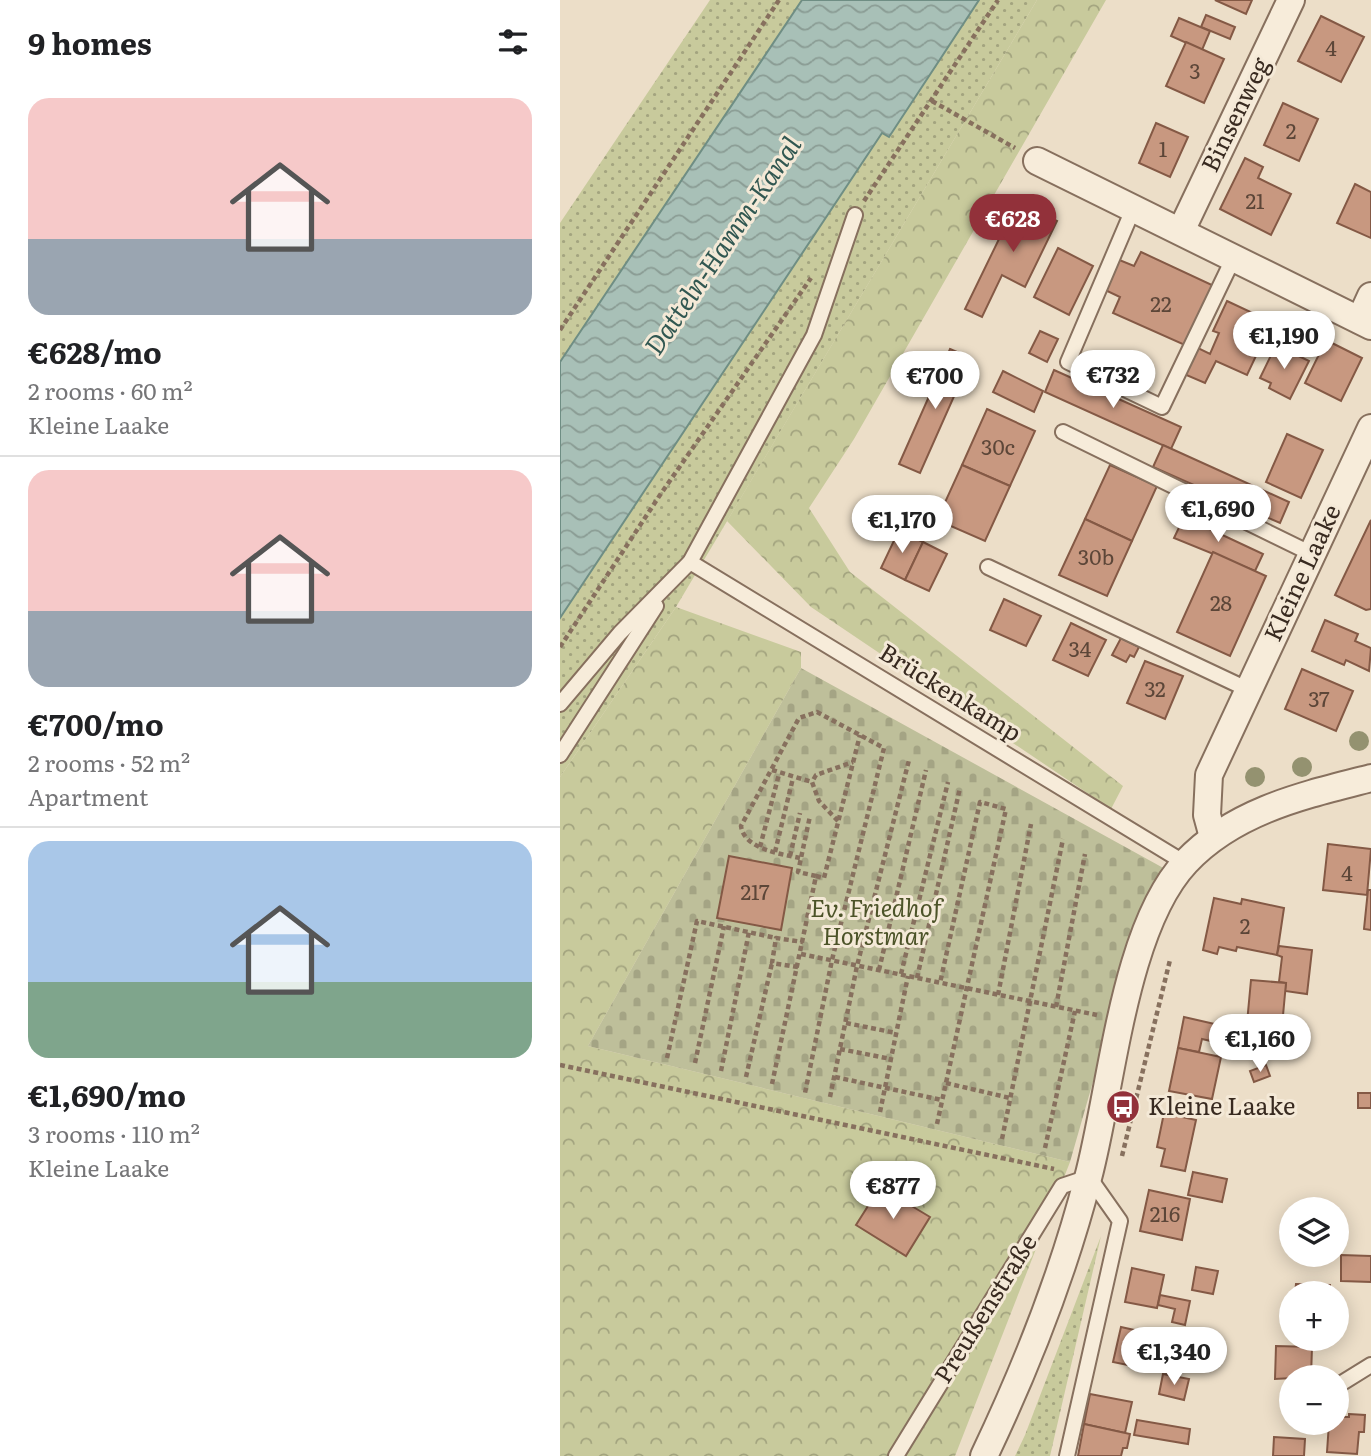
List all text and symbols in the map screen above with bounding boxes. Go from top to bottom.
text: 9 homes [28,20,152,64]
icon: filters [494,23,532,61]
house number: 4 [1325,31,1337,62]
street label: Binsenweg [1191,50,1277,177]
house number: 3 [1189,54,1201,85]
house number: 2 [1286,114,1296,145]
water label: Datteln-Hamm-Kanal [633,127,809,362]
house number: 1 [1159,132,1168,163]
icon: home [217,144,343,270]
house number: 21 [1245,184,1265,215]
pin: €628 [972,194,1054,254]
text: €628 [985,200,1041,234]
house number: 22 [1150,287,1172,318]
pin: €1,190 [1227,312,1341,371]
text: €1,190 [1249,317,1319,351]
text: €628/mo [28,329,162,373]
pin: €732 [1072,350,1154,410]
pin: €700 [894,352,976,411]
text: €732 [1086,356,1140,390]
text: €700 [907,357,963,391]
text: 2 rooms · 60 m² [28,373,193,407]
text: Kleine Laake [28,407,169,441]
house number: 30c [981,430,1015,461]
pin: €1,690 [1161,484,1275,544]
text: €1,690 [1181,490,1255,524]
pin: €1,170 [845,496,959,555]
street label: Kleine Laake [1254,498,1348,646]
text: €1,170 [868,501,936,535]
icon: home [217,516,343,642]
house number: 30b [1078,540,1114,571]
house number: 28 [1210,586,1232,617]
house number: 34 [1069,632,1092,663]
street label: Brückenkamp [873,633,1029,749]
house number: 32 [1144,672,1166,703]
house number: 37 [1308,682,1330,713]
text: €700/mo [28,701,164,745]
text: 2 rooms · 52 m² [28,745,190,779]
text: Apartment [28,779,148,813]
house number: 4 [1341,856,1353,887]
house number: 217 [740,875,770,906]
icon: home [217,887,343,1013]
park label: Ev. Friedhof Horstmar [810,889,945,952]
house number: 2 [1240,909,1250,940]
pin: €1,160 [1203,1014,1317,1074]
text: €1,160 [1225,1020,1295,1054]
text: €1,690/mo [28,1072,186,1116]
place label: Kleine Laake [1148,1087,1295,1122]
bus stop icon: Kleine Laake [1104,1088,1142,1126]
text: 3 rooms · 110 m² [28,1116,200,1150]
text: Kleine Laake [28,1150,169,1184]
pin: €877 [852,1162,934,1221]
text: €877 [866,1167,920,1201]
house number: 216 [1150,1197,1180,1228]
map controls [1279,1197,1349,1435]
button: layers [1279,1197,1349,1267]
street label: Preußenstraße [924,1226,1044,1389]
button: + [1279,1281,1349,1351]
pin: €1,340 [1117,1328,1231,1387]
text: €1,340 [1137,1333,1211,1367]
button: − [1279,1365,1349,1435]

